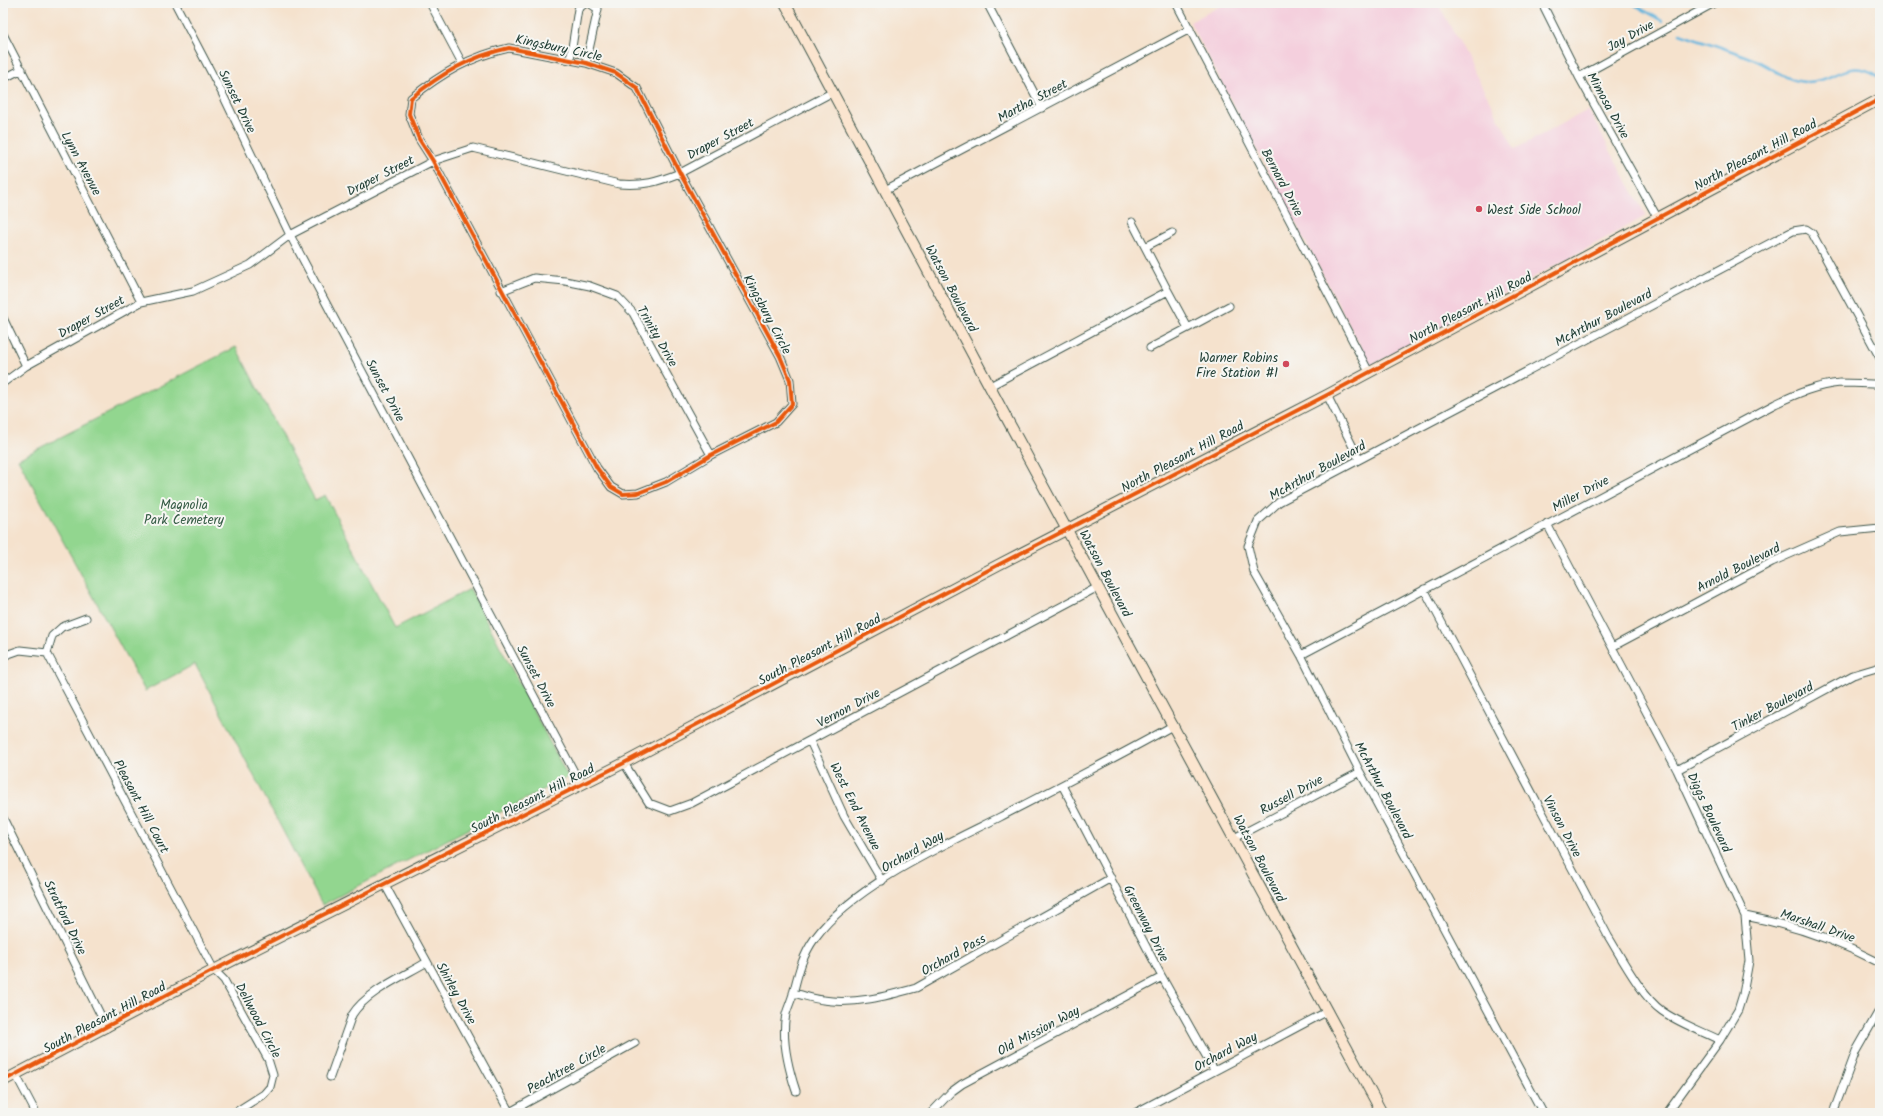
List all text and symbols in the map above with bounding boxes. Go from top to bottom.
street label: Jay Drive [1604,15,1658,58]
street label: Kingsbury Circle [513,29,604,68]
street label: Sunset Drive [212,66,261,137]
street label: Mimosa Drive [1581,68,1635,143]
street label: Martha Street [994,74,1072,129]
street label: Draper Street [683,112,759,166]
street label: North Pleasant Hill Road [1690,114,1821,197]
street label: Lynn Avenue [55,128,107,200]
street label: Bernard Drive [1255,145,1309,221]
street label: Draper Street [343,150,419,202]
place label: West Side School [1487,200,1581,221]
marker: West Side School [1474,204,1484,214]
street label: Watson Boulevard [919,241,983,337]
street label: North Pleasant Hill Road [1405,267,1536,350]
street label: Kingsbury Circle [737,271,797,359]
street label: McArthur Boulevard [1551,283,1657,353]
street label: Draper Street [55,290,130,344]
street label: Trinity Drive [631,302,683,371]
place label: Warner Robins Fire Station #1 [1196,348,1278,384]
street label: Sunset Drive [359,355,410,426]
marker: Warner Robins Fire Station #1 [1281,359,1291,369]
street label: North Pleasant Hill Road [1117,416,1248,499]
street label: McArthur Boulevard [1265,436,1370,507]
street label: Miller Drive [1548,470,1613,518]
park label: Magnolia Park Cemetery [144,495,225,531]
street label: Watson Boulevard [1073,526,1137,622]
street label: Arnold Boulevard [1693,538,1785,599]
street label: South Pleasant Hill Road [754,609,885,692]
street label: Sunset Drive [510,641,561,712]
street label: Tinker Boulevard [1728,677,1818,738]
street label: Vernon Drive [813,683,884,734]
street label: McArthur Boulevard [1348,738,1418,844]
street label: Pleasant Hill Court [107,756,175,858]
street label: South Pleasant Hill Road [467,759,599,840]
street label: West End Avenue [823,759,886,854]
street label: Diggs Boulevard [1681,769,1737,857]
street label: Russell Drive [1256,770,1327,821]
street label: Vinson Drive [1537,792,1587,862]
street label: Watson Boulevard [1227,811,1291,907]
street label: Orchard Way [877,825,949,879]
street label: Stratford Drive [37,877,92,959]
street label: Greenway Drive [1117,881,1174,966]
street label: Marshall Drive [1777,904,1858,949]
street label: Orchard Pass [917,929,990,982]
street label: Shirley Drive [430,959,482,1029]
street label: South Pleasant Hill Road [39,977,170,1060]
street label: Dellwood Circle [229,979,286,1062]
street label: Old Mission Way [994,1000,1084,1062]
street label: Orchard Way [1190,1026,1262,1078]
street label: Peachtree Circle [523,1039,610,1100]

